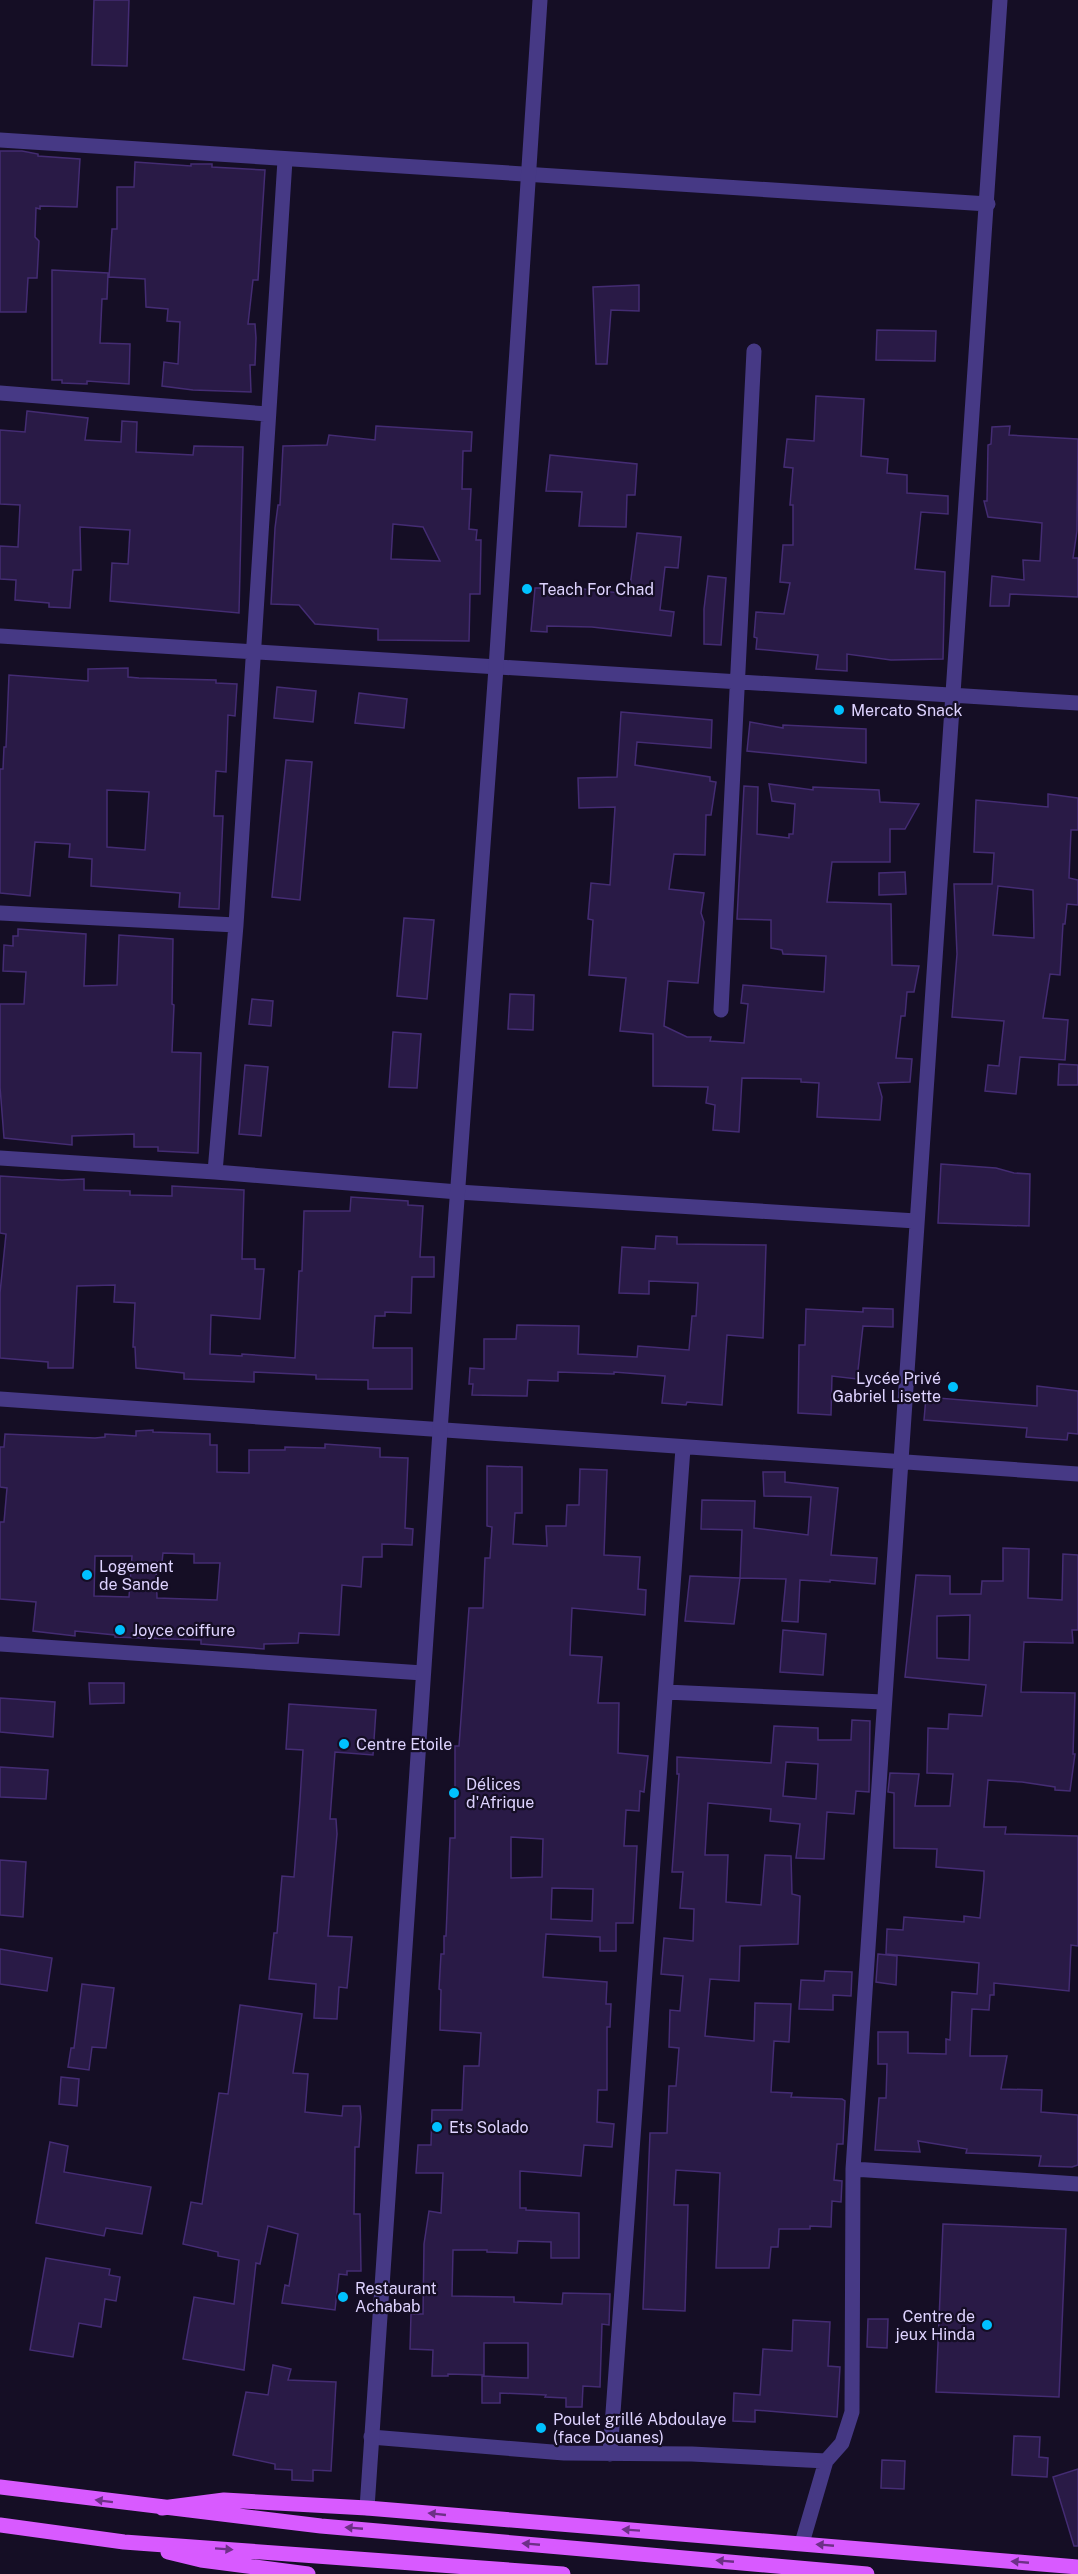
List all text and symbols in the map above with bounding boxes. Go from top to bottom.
place label: Teach For Chad [539,580,654,599]
marker: Teach For Chad [520,582,534,596]
place label: Mercato Snack [851,701,963,720]
marker: Mercato Snack [832,703,846,717]
place label: Lycée Privé Gabriel Lisette [832,1369,941,1406]
marker: Lycée Privé Gabriel Lisette [946,1380,960,1394]
place label: Logement de Sande [99,1557,174,1594]
marker: Logement de Sande [80,1568,94,1582]
place label: Joyce coiffure [132,1621,235,1640]
marker: Joyce coiffure [113,1623,127,1637]
place label: Centre Etoile [356,1735,452,1754]
marker: Centre Etoile [337,1737,351,1751]
place label: Délices d'Afrique [466,1775,534,1812]
marker: Délices d'Afrique [447,1786,461,1800]
place label: Ets Solado [449,2118,529,2137]
marker: Ets Solado [430,2120,444,2134]
place label: Restaurant Achabab [355,2279,437,2316]
marker: Restaurant Achabab [336,2290,350,2304]
place label: Centre de jeux Hinda [895,2307,975,2344]
marker: Centre de jeux Hinda [980,2318,994,2332]
place label: Poulet grillé Abdoulaye (face Douanes) [553,2410,727,2447]
marker: Poulet grillé Abdoulaye (face Douanes) [534,2421,548,2435]
one-way arrow [95,2496,114,2505]
one-way arrow [427,2510,446,2519]
one-way arrow [344,2524,363,2533]
one-way arrow [622,2525,641,2534]
one-way arrow [521,2539,540,2549]
one-way arrow [816,2540,835,2550]
one-way arrow [215,2544,234,2553]
one-way arrow [715,2556,734,2566]
one-way arrow [1010,2557,1029,2567]

